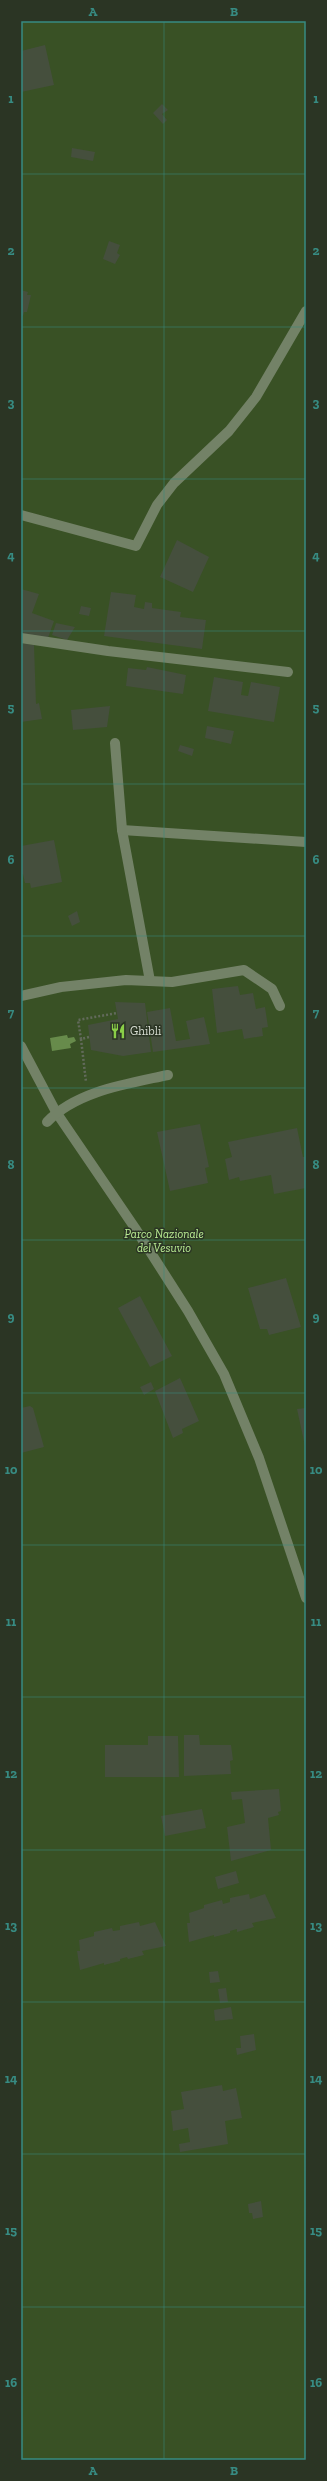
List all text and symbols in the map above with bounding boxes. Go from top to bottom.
text: A [89,4,98,19]
text: B [230,4,238,19]
text: 1 [8,91,14,106]
text: 1 [313,91,319,106]
text: 2 [8,243,15,258]
text: 2 [313,243,320,258]
text: 3 [8,395,15,410]
text: 3 [313,395,320,410]
text: 4 [7,548,15,563]
text: 4 [312,548,320,563]
text: 5 [8,700,15,715]
text: 5 [313,700,320,715]
text: 6 [8,852,15,867]
text: 6 [313,852,320,867]
text: 7 [8,1005,15,1020]
text: 7 [313,1005,320,1020]
restaurant icon: Ghibli [109,1022,127,1040]
place label: Ghibli [130,1024,162,1038]
text: 8 [7,1157,15,1172]
text: 8 [312,1157,320,1172]
park label: Parco Nazionale del Vesuvio [124,1227,204,1255]
text: 9 [8,1309,15,1324]
text: 9 [313,1309,320,1324]
text: 10 [5,1462,18,1477]
text: 10 [310,1462,323,1477]
text: 11 [6,1614,17,1629]
text: 11 [311,1614,322,1629]
text: 12 [5,1766,17,1781]
text: 12 [310,1766,322,1781]
text: 13 [5,1918,17,1933]
text: 13 [310,1918,322,1933]
text: 14 [5,2071,18,2086]
text: 14 [310,2071,323,2086]
text: 15 [5,2223,17,2238]
text: 15 [310,2223,322,2238]
text: 16 [5,2375,17,2390]
text: 16 [310,2375,322,2390]
text: A [89,2463,98,2478]
text: B [230,2463,238,2478]

